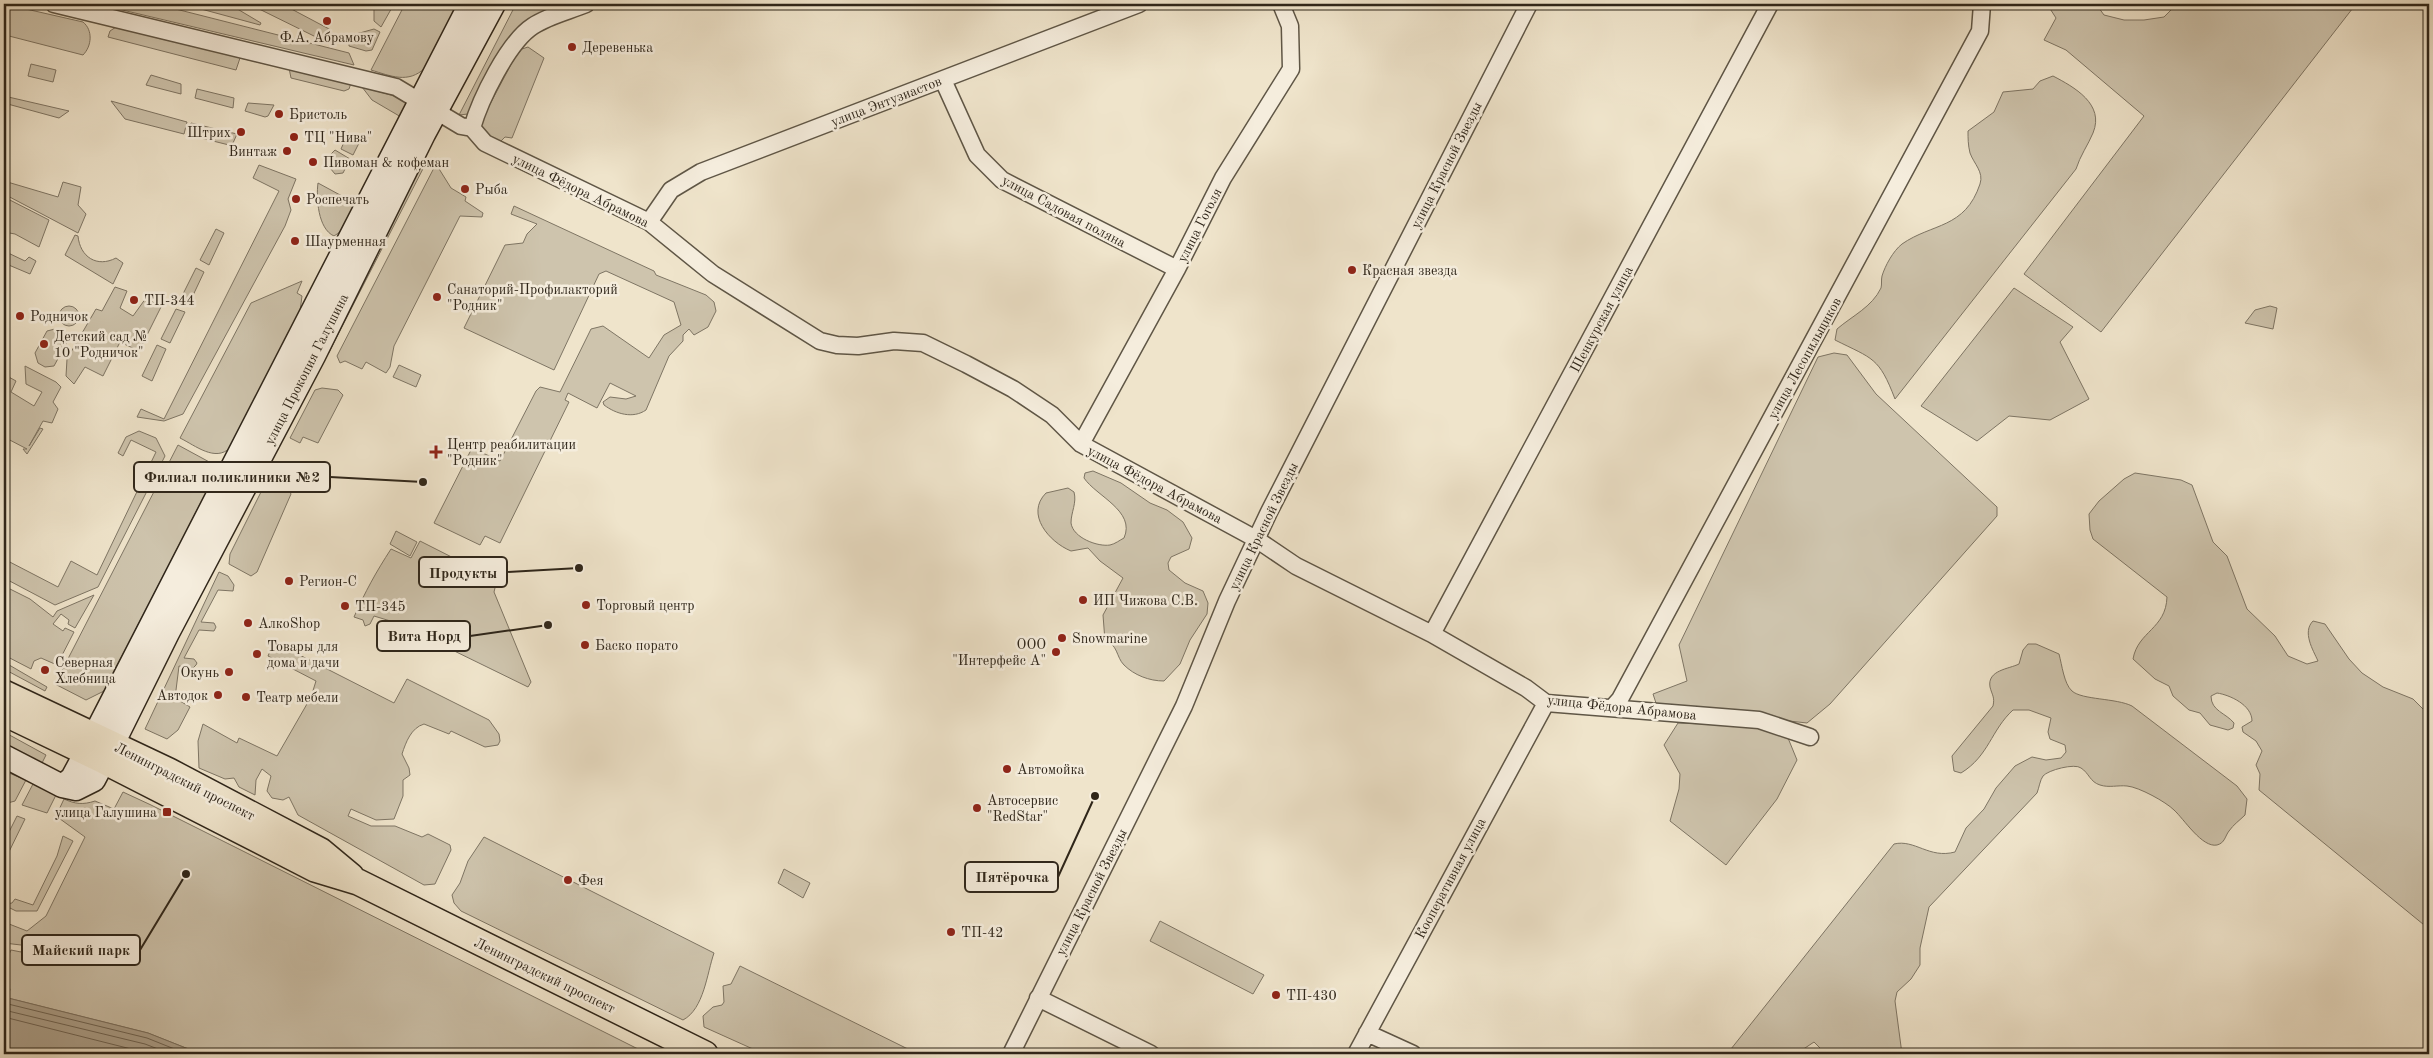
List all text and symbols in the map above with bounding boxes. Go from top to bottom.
marker: Ф.А. Абрамову [321,15,333,27]
place label: Ф.А. Абрамову [280,31,375,45]
marker: Деревенька [566,41,578,53]
place label: Деревенька [582,41,653,55]
street label: улица Энтузиастов [829,74,944,129]
street label: улица Красной Звезды [1409,100,1485,231]
marker: Бристоль [273,108,285,120]
place label: Бристоль [289,108,347,122]
place label: Штрих [187,126,231,140]
marker: Штрих [235,126,247,138]
marker: ТЦ "Нива" [288,131,300,143]
place label: ТЦ "Нива" [304,131,372,145]
place label: Винтаж [229,145,277,159]
marker: Винтаж [281,145,293,157]
street label: улица Фёдора Абрамова [510,152,651,230]
marker: Пивоман & кофеман [307,156,319,168]
place label: Пивоман & кофеман [323,156,449,171]
street label: улица Садовая поляна [999,173,1128,251]
marker: Рыба [459,183,471,195]
place label: Рыба [475,183,508,197]
street label: улица Гоголя [1175,186,1225,265]
marker: Роспечать [290,193,302,205]
place label: Роспечать [306,193,369,207]
marker: Шаурменная [289,235,301,247]
place label: Шаурменная [305,235,386,249]
marker: Красная звезда [1346,264,1358,276]
place label: Красная звезда [1362,264,1457,278]
street label: Шенкурская улица [1568,264,1636,375]
place label: Санаторий-Профилакторий "Родник" [447,283,618,313]
street label: улица Прокопия Галушина [263,291,351,447]
marker: Санаторий-Профилакторий "Родник" [431,291,443,303]
marker: ТП-344 [128,294,140,306]
place label: ТП-344 [144,294,195,308]
street label: улица Лесопильщиков [1766,295,1844,422]
marker: Родничок [14,310,26,322]
place label: Родничок [30,310,88,324]
place label: Детский сад № 10 "Родничок" [54,330,148,360]
marker: Детский сад № 10 "Родничок" [38,338,50,350]
place label: Центр реабилитации "Родник" [447,438,576,468]
street label: улица Фёдора Абрамова [1085,443,1224,526]
marker: Центр реабилитации "Родник" [429,445,443,459]
street label: улица Красной Звезды [1227,460,1301,593]
callout: Филиал поликлиники №2 [134,462,330,492]
text: Филиал поликлиники №2 [144,471,320,486]
callout: Продукты [419,557,507,587]
text: Продукты [429,567,497,582]
marker: Регион-С [283,575,295,587]
place label: Регион-С [299,575,357,589]
marker: ИП Чижова С.В. [1077,594,1089,606]
place label: ИП Чижова С.В. [1093,594,1198,608]
marker: Торговый центр [580,599,592,611]
place label: Торговый центр [596,599,695,613]
marker: ТП-345 [339,600,351,612]
place label: ТП-345 [355,600,406,614]
marker: АлкоShop [242,617,254,629]
place label: АлкоShop [258,617,320,631]
callout: Вита Норд [377,621,470,651]
text: Вита Норд [387,630,461,645]
marker: Snowmarine [1056,632,1068,644]
place label: Snowmarine [1072,632,1147,646]
place label: ООО "Интерфейс А" [952,638,1046,669]
marker: Баско порато [579,639,591,651]
place label: Баско порато [595,639,678,653]
place label: Товары для дома и дачи [267,640,339,670]
marker: ООО "Интерфейс А" [1050,646,1062,658]
marker: Товары для дома и дачи [251,648,263,660]
place label: Северная Хлебница [55,656,116,686]
marker: Северная Хлебница [39,664,51,676]
place label: Окунь [181,666,219,680]
marker: Окунь [223,666,235,678]
place label: Автодок [157,689,208,703]
marker: Автодок [212,689,224,701]
marker: Театр мебели [240,691,252,703]
place label: Театр мебели [256,691,339,705]
street label: улица Фёдора Абрамова [1546,693,1697,723]
street label: Ленинградский проспект [112,740,257,824]
marker: Автомойка [1001,763,1013,775]
place label: Автомойка [1017,763,1085,777]
place label: Автосервис "RedStar" [987,794,1058,824]
marker: Автосервис "RedStar" [971,802,983,814]
place label: улица Галушина [55,806,157,820]
marker: улица Галушина [161,806,173,818]
street label: Кооперативная улица [1413,816,1489,941]
street label: улица Красной Звезды [1054,827,1130,958]
callout: Пятёрочка [965,862,1058,892]
text: Пятёрочка [975,871,1049,886]
marker: Фея [562,874,574,886]
place label: Фея [578,874,603,888]
marker: ТП-42 [945,926,957,938]
place label: ТП-42 [961,926,1003,940]
callout: Майский парк [22,935,140,965]
street label: Ленинградский проспект [472,936,618,1016]
text: Майский парк [32,944,130,959]
marker: ТП-430 [1270,989,1282,1001]
place label: ТП-430 [1286,989,1337,1003]

